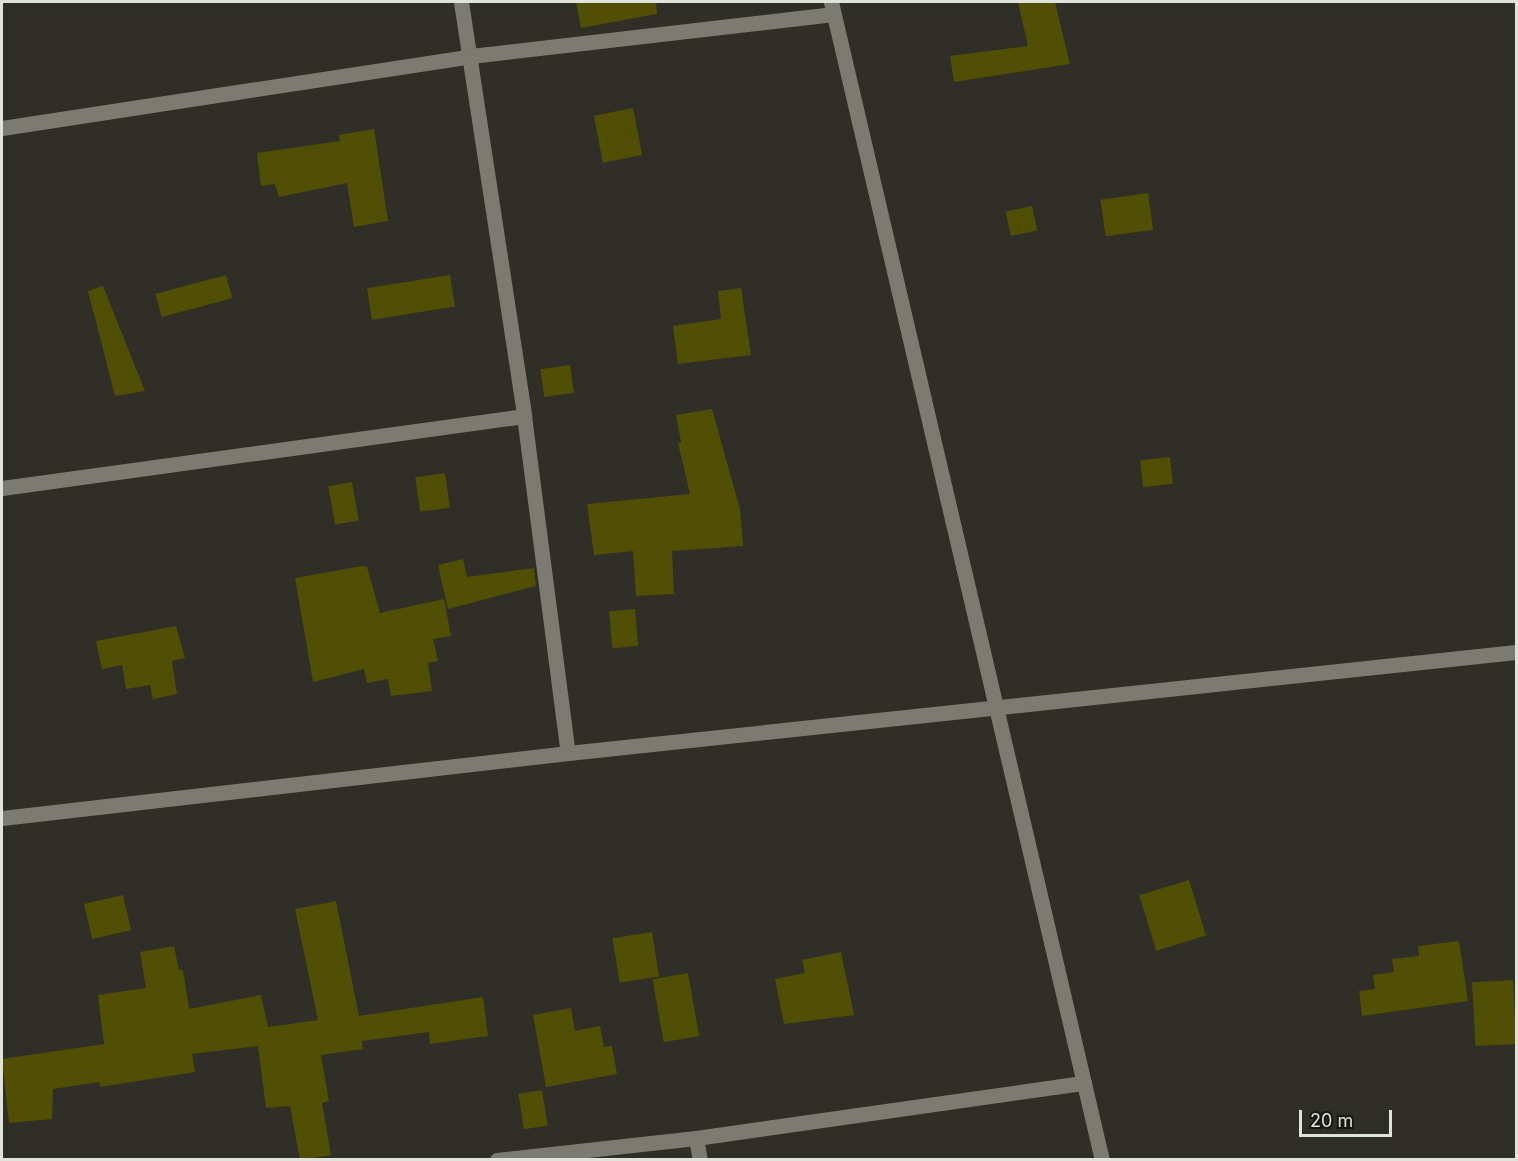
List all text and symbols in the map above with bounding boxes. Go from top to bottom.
scale bar [1302,1098,1395,1136]
text: 20 m [1310,1110,1353,1131]

